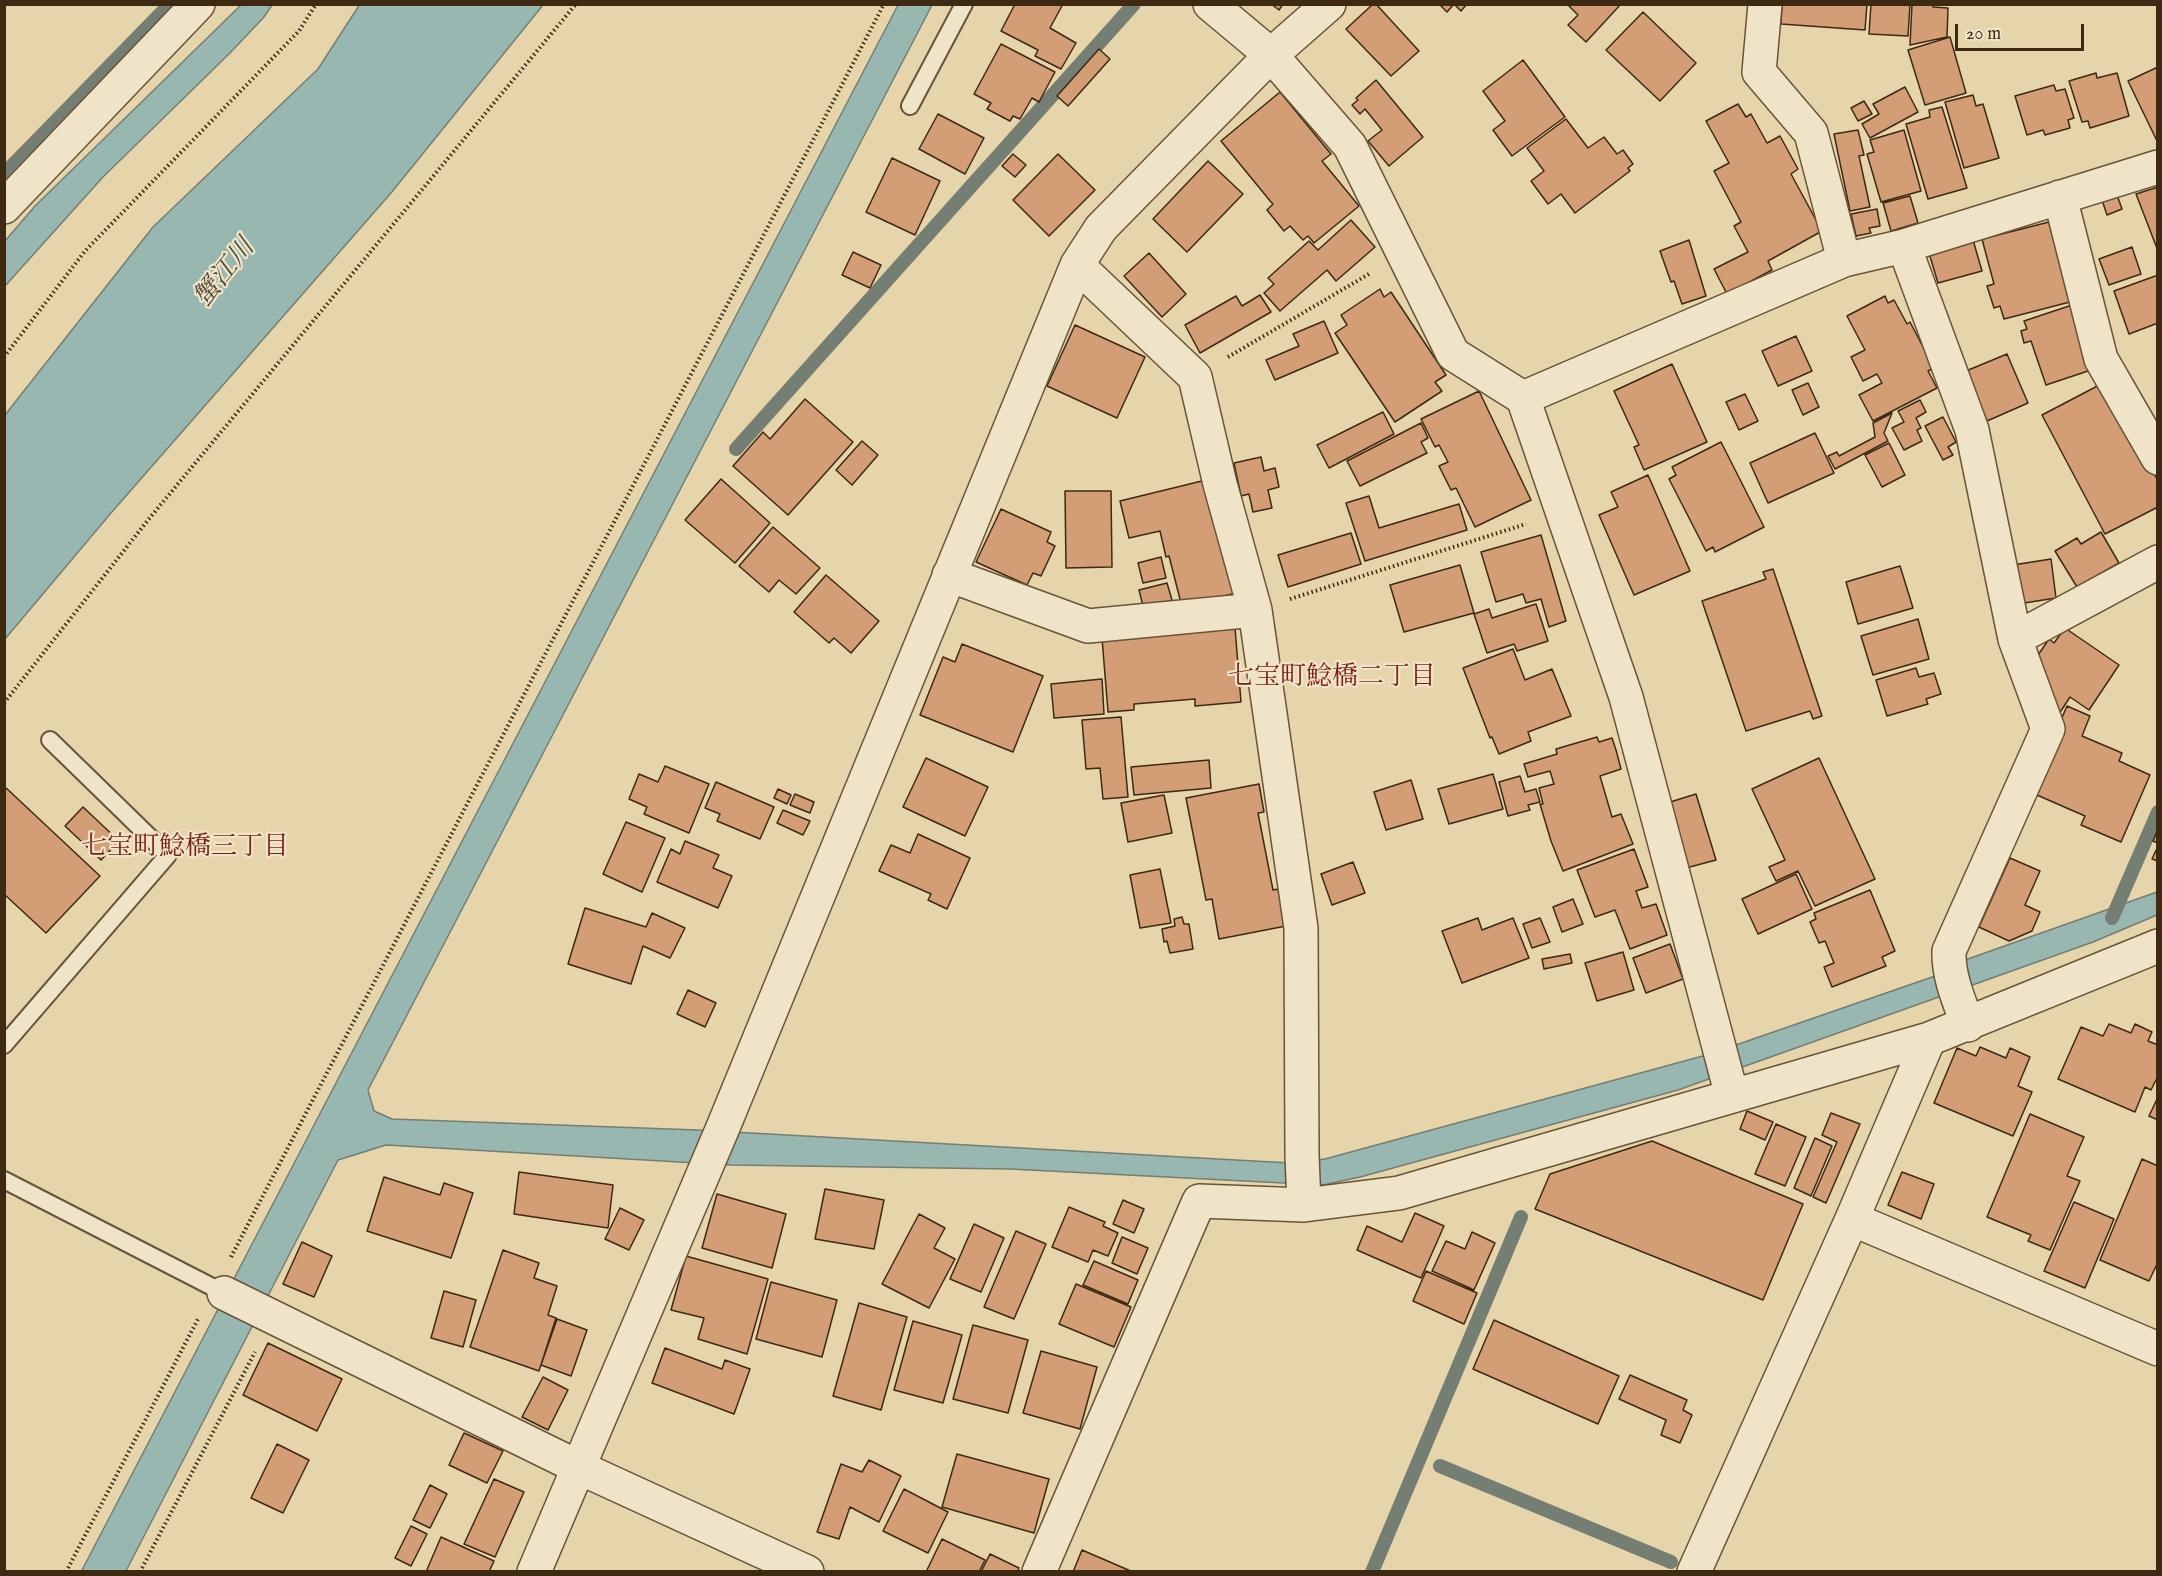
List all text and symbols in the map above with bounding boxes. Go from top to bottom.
scale bar [1958,12,2087,50]
text: 20 m [1966,23,2001,46]
water label: 蟹江川 [189,234,263,314]
district label: 七宝町鯰橋二丁目 [1228,663,1436,695]
district label: 七宝町鯰橋三丁目 [81,833,289,865]

